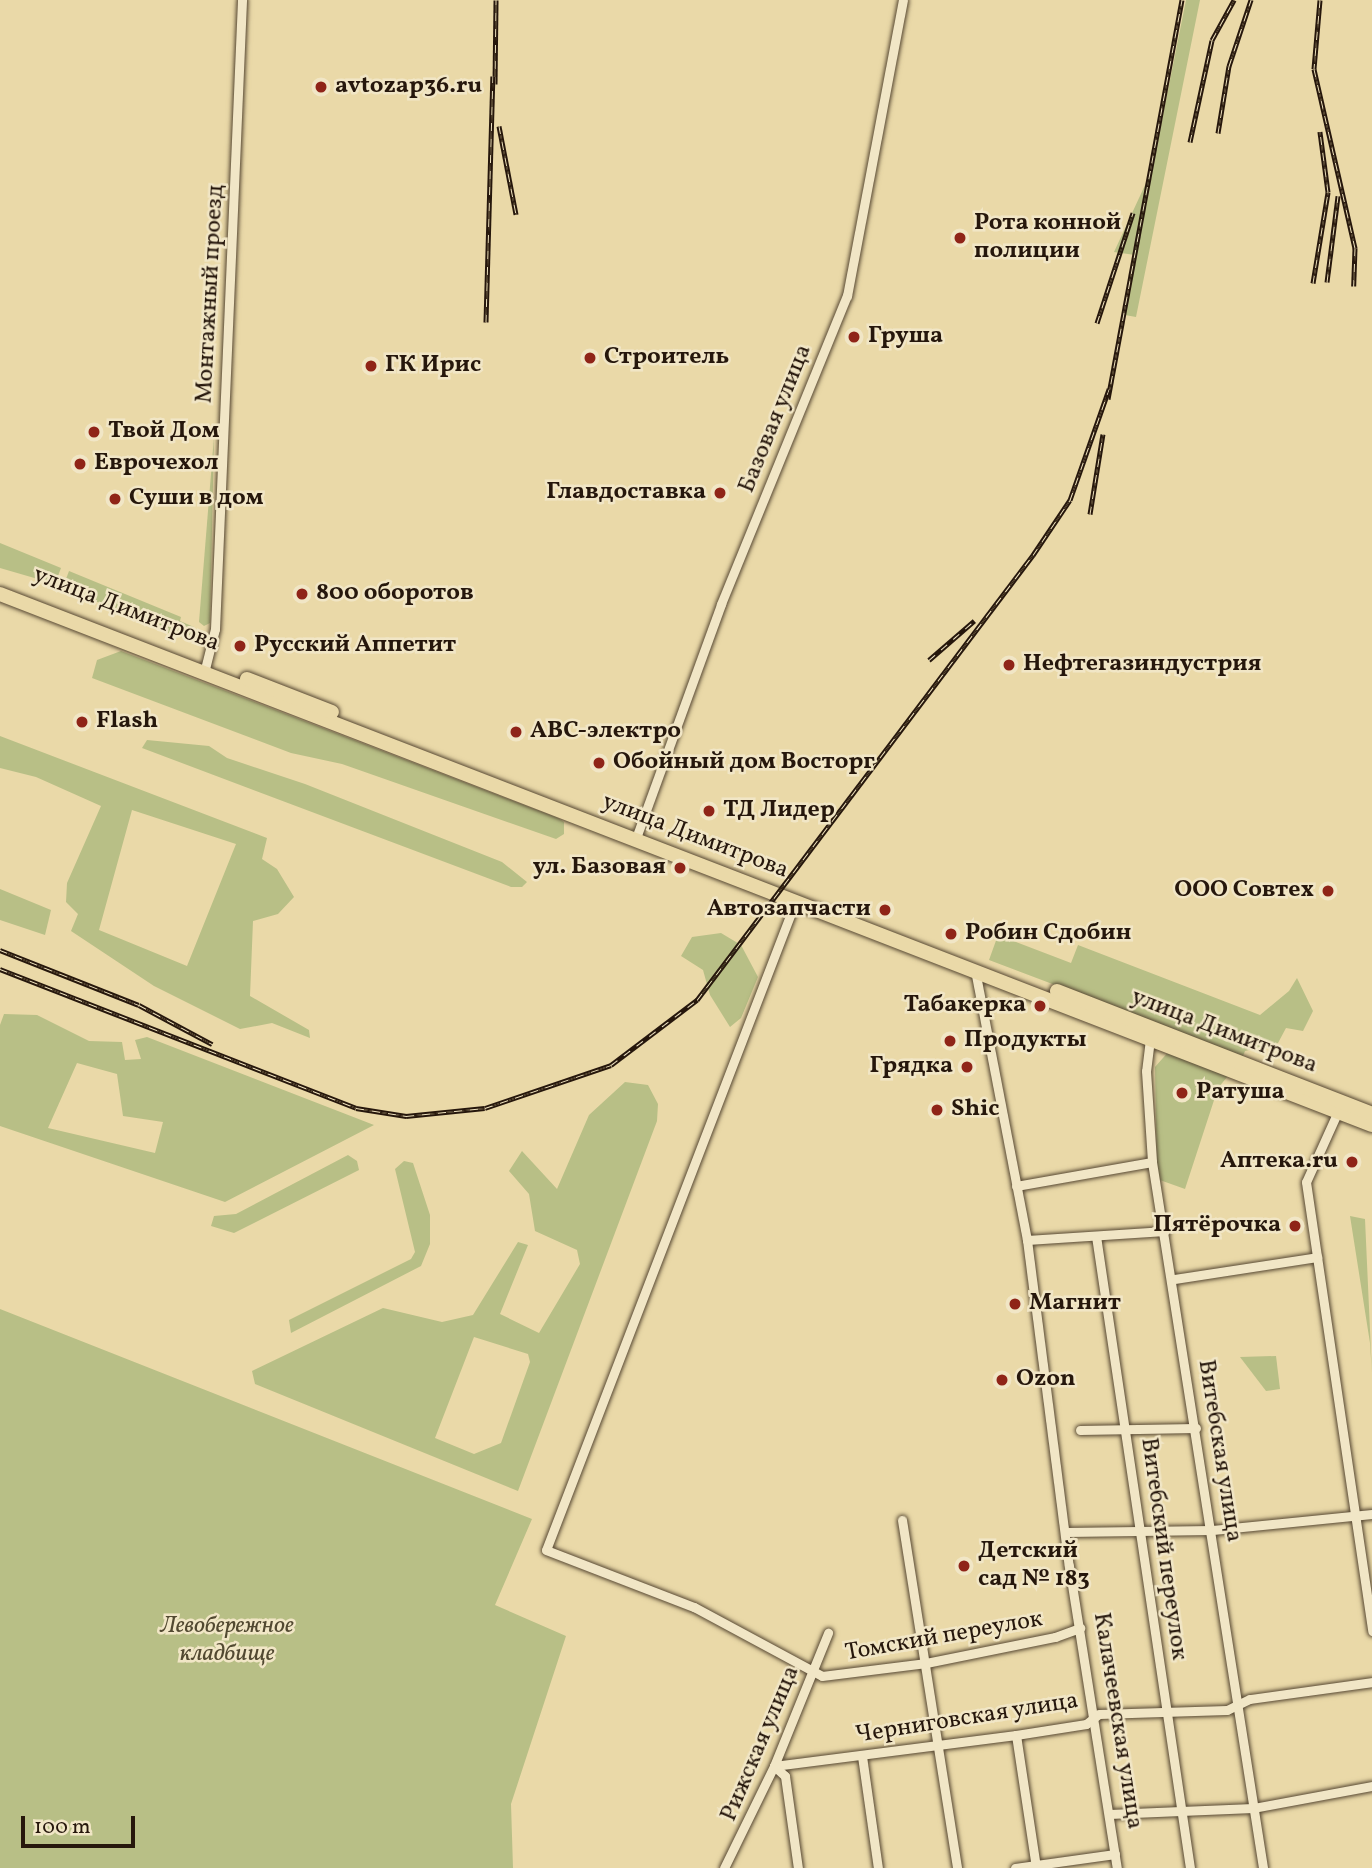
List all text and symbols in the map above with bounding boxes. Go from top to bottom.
place label: avtozap36.ru [335,73,482,101]
marker: avtozap36.ru [313,79,329,95]
street label: Монтажный проезд [191,184,231,404]
place label: Рота конной полиции [974,210,1121,266]
marker: Рота конной полиции [952,230,968,246]
place label: Груша [868,323,943,351]
marker: Груша [846,329,862,345]
street label: Базовая улица [733,340,819,498]
place label: Строитель [604,344,729,372]
marker: Строитель [582,350,598,366]
place label: ГК Ирис [385,352,481,380]
marker: ГК Ирис [363,358,379,374]
place label: Твой Дом [108,418,219,446]
marker: Твой Дом [86,424,102,440]
place label: Еврочехол [94,450,219,478]
marker: Еврочехол [72,456,88,472]
place label: Главдоставка [546,479,706,507]
place label: Суши в дом [129,485,264,513]
marker: Главдоставка [712,485,728,501]
marker: Суши в дом [107,491,123,507]
street label: улица Димитрова [29,561,223,659]
place label: 800 оборотов [316,580,474,608]
marker: 800 оборотов [294,586,310,602]
place label: Русский Аппетит [254,632,456,660]
marker: Русский Аппетит [232,638,248,654]
place label: Нефтегазиндустрия [1023,651,1261,679]
marker: Нефтегазиндустрия [1001,657,1017,673]
place label: Flash [96,708,158,736]
marker: Flash [74,714,90,730]
place label: АВС-электро [530,718,681,746]
marker: АВС-электро [508,724,524,740]
place label: Обойный дом Восторг [613,749,875,777]
marker: Обойный дом Восторг [591,755,607,771]
street label: улица Димитрова [598,788,792,886]
place label: ТД Лидер [723,797,835,825]
marker: ТД Лидер [701,803,717,819]
place label: ул. Базовая [533,854,666,882]
marker: ул. Базовая [672,860,688,876]
place label: ООО Совтех [1174,877,1314,905]
marker: ООО Совтех [1320,883,1336,899]
place label: Автозапчасти [707,896,871,924]
marker: Автозапчасти [877,902,893,918]
place label: Робин Сдобин [965,920,1131,948]
marker: Робин Сдобин [943,926,959,942]
street label: улица Димитрова [1127,983,1321,1081]
place label: Табакерка [903,992,1026,1020]
marker: Табакерка [1032,998,1048,1014]
place label: Продукты [964,1027,1087,1055]
marker: Продукты [942,1033,958,1049]
place label: Грядка [870,1053,953,1081]
marker: Грядка [959,1059,975,1075]
place label: Ратуша [1196,1079,1285,1107]
marker: Ратуша [1174,1085,1190,1101]
place label: Shic [951,1096,999,1124]
marker: Shic [929,1102,945,1118]
place label: Аптека.ru [1220,1148,1338,1176]
marker: Аптека.ru [1344,1154,1360,1170]
place label: Пятёрочка [1153,1212,1281,1240]
marker: Пятёрочка [1287,1218,1303,1234]
place label: Магнит [1029,1290,1121,1318]
marker: Магнит [1007,1296,1023,1312]
street label: Витебская улица [1190,1357,1248,1545]
place label: Ozon [1016,1366,1076,1394]
marker: Ozon [994,1372,1010,1388]
street label: Витебский переулок [1133,1436,1193,1662]
place label: Детский сад № 183 [978,1538,1090,1594]
marker: Детский сад № 183 [956,1558,972,1574]
street label: Томский переулок [843,1605,1045,1669]
street label: Калачеевская улица [1086,1610,1148,1832]
park label: Левобережное кладбище [160,1613,294,1669]
street label: Рижская улица [715,1662,807,1826]
street label: Черниговская улица [853,1687,1081,1751]
scale bar [24,1801,138,1845]
text: 100 m [34,1813,91,1842]

